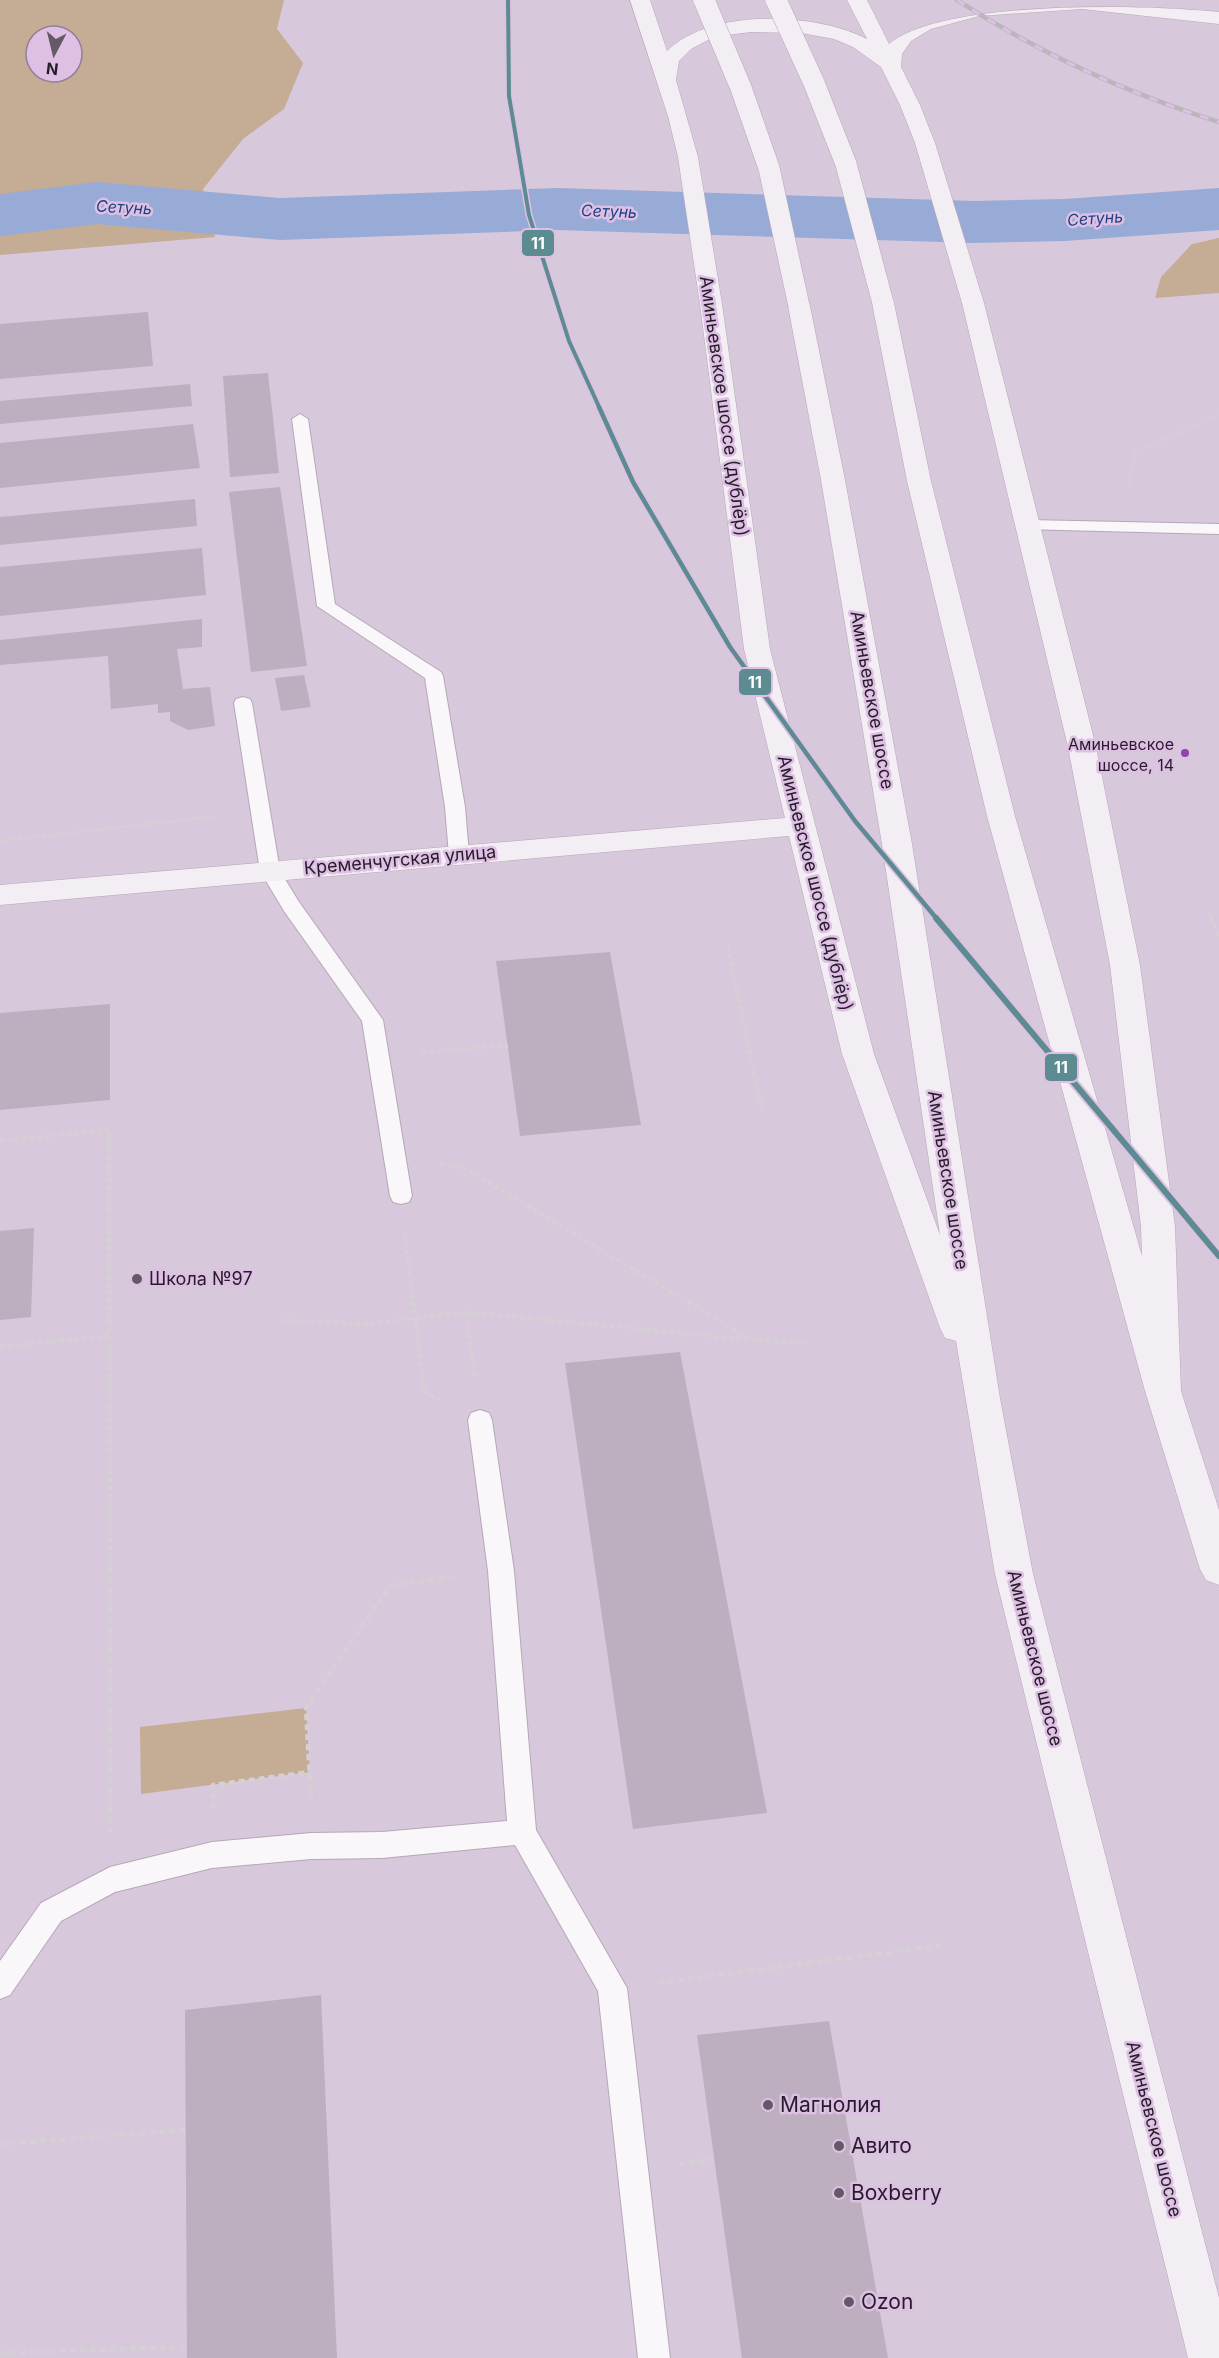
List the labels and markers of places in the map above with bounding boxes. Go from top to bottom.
place label: Аминьевское шоссе, 14 [1068,734,1174,775]
marker: Аминьевское шоссе, 14 [1179,747,1191,759]
place label: Школа №97 [149,1268,253,1289]
marker: Школа №97 [130,1272,144,1286]
place label: Магнолия [780,2092,881,2117]
marker: Магнолия [761,2098,775,2112]
place label: Авито [851,2133,912,2158]
marker: Авито [832,2139,846,2153]
place label: Boxberry [851,2180,942,2205]
marker: Boxberry [832,2186,846,2200]
place label: Ozon [861,2289,913,2314]
marker: Ozon [842,2295,856,2309]

